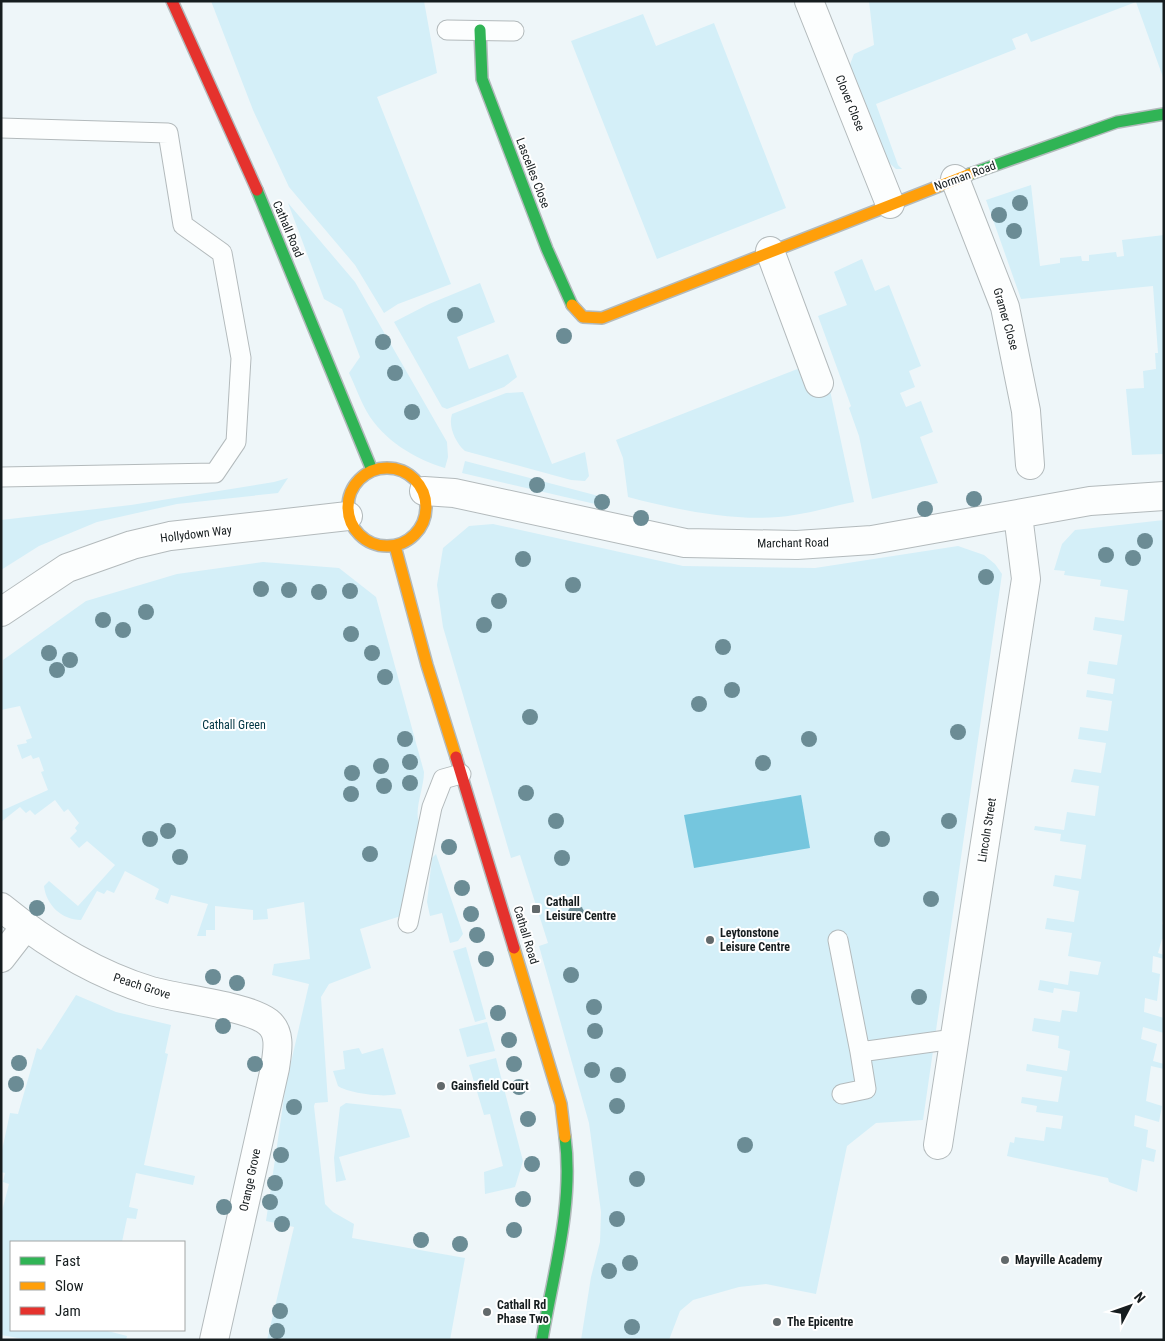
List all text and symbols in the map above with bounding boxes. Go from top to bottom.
street label: Clover Close [832,73,868,133]
street label: Lascelles Close [513,136,553,210]
street label: Norman Road [932,158,998,194]
street label: Cathall Road [270,199,306,259]
street label: Gramer Close [990,286,1022,352]
street label: Hollydown Way [159,523,233,545]
street label: Marchant Road [757,535,829,551]
park label: Cathall Green [202,718,266,732]
street label: Lincoln Street [975,796,999,863]
place label: Cathall Leisure Centre [546,895,616,923]
marker: Cathall Leisure Centre [530,903,542,915]
street label: Cathall Road [511,904,541,966]
place label: Leytonstone Leisure Centre [720,926,790,954]
marker: Leytonstone Leisure Centre [704,934,716,946]
street label: Peach Grove [112,970,173,1002]
place label: Gainsfield Court [451,1079,529,1093]
marker: Gainsfield Court [435,1080,447,1092]
street label: Orange Grove [237,1147,264,1213]
legend [10,1241,185,1331]
text: Fast [55,1252,80,1270]
place label: Mayville Academy [1015,1253,1103,1267]
marker: Mayville Academy [999,1254,1011,1266]
text: Slow [55,1277,84,1295]
north arrow [1105,1281,1155,1331]
text: N [1131,1289,1149,1306]
place label: Cathall Rd Phase Two [497,1298,549,1326]
text: Jam [55,1302,81,1320]
marker: Cathall Rd Phase Two [481,1306,493,1318]
place label: The Epicentre [787,1315,853,1329]
marker: The Epicentre [771,1316,783,1328]

